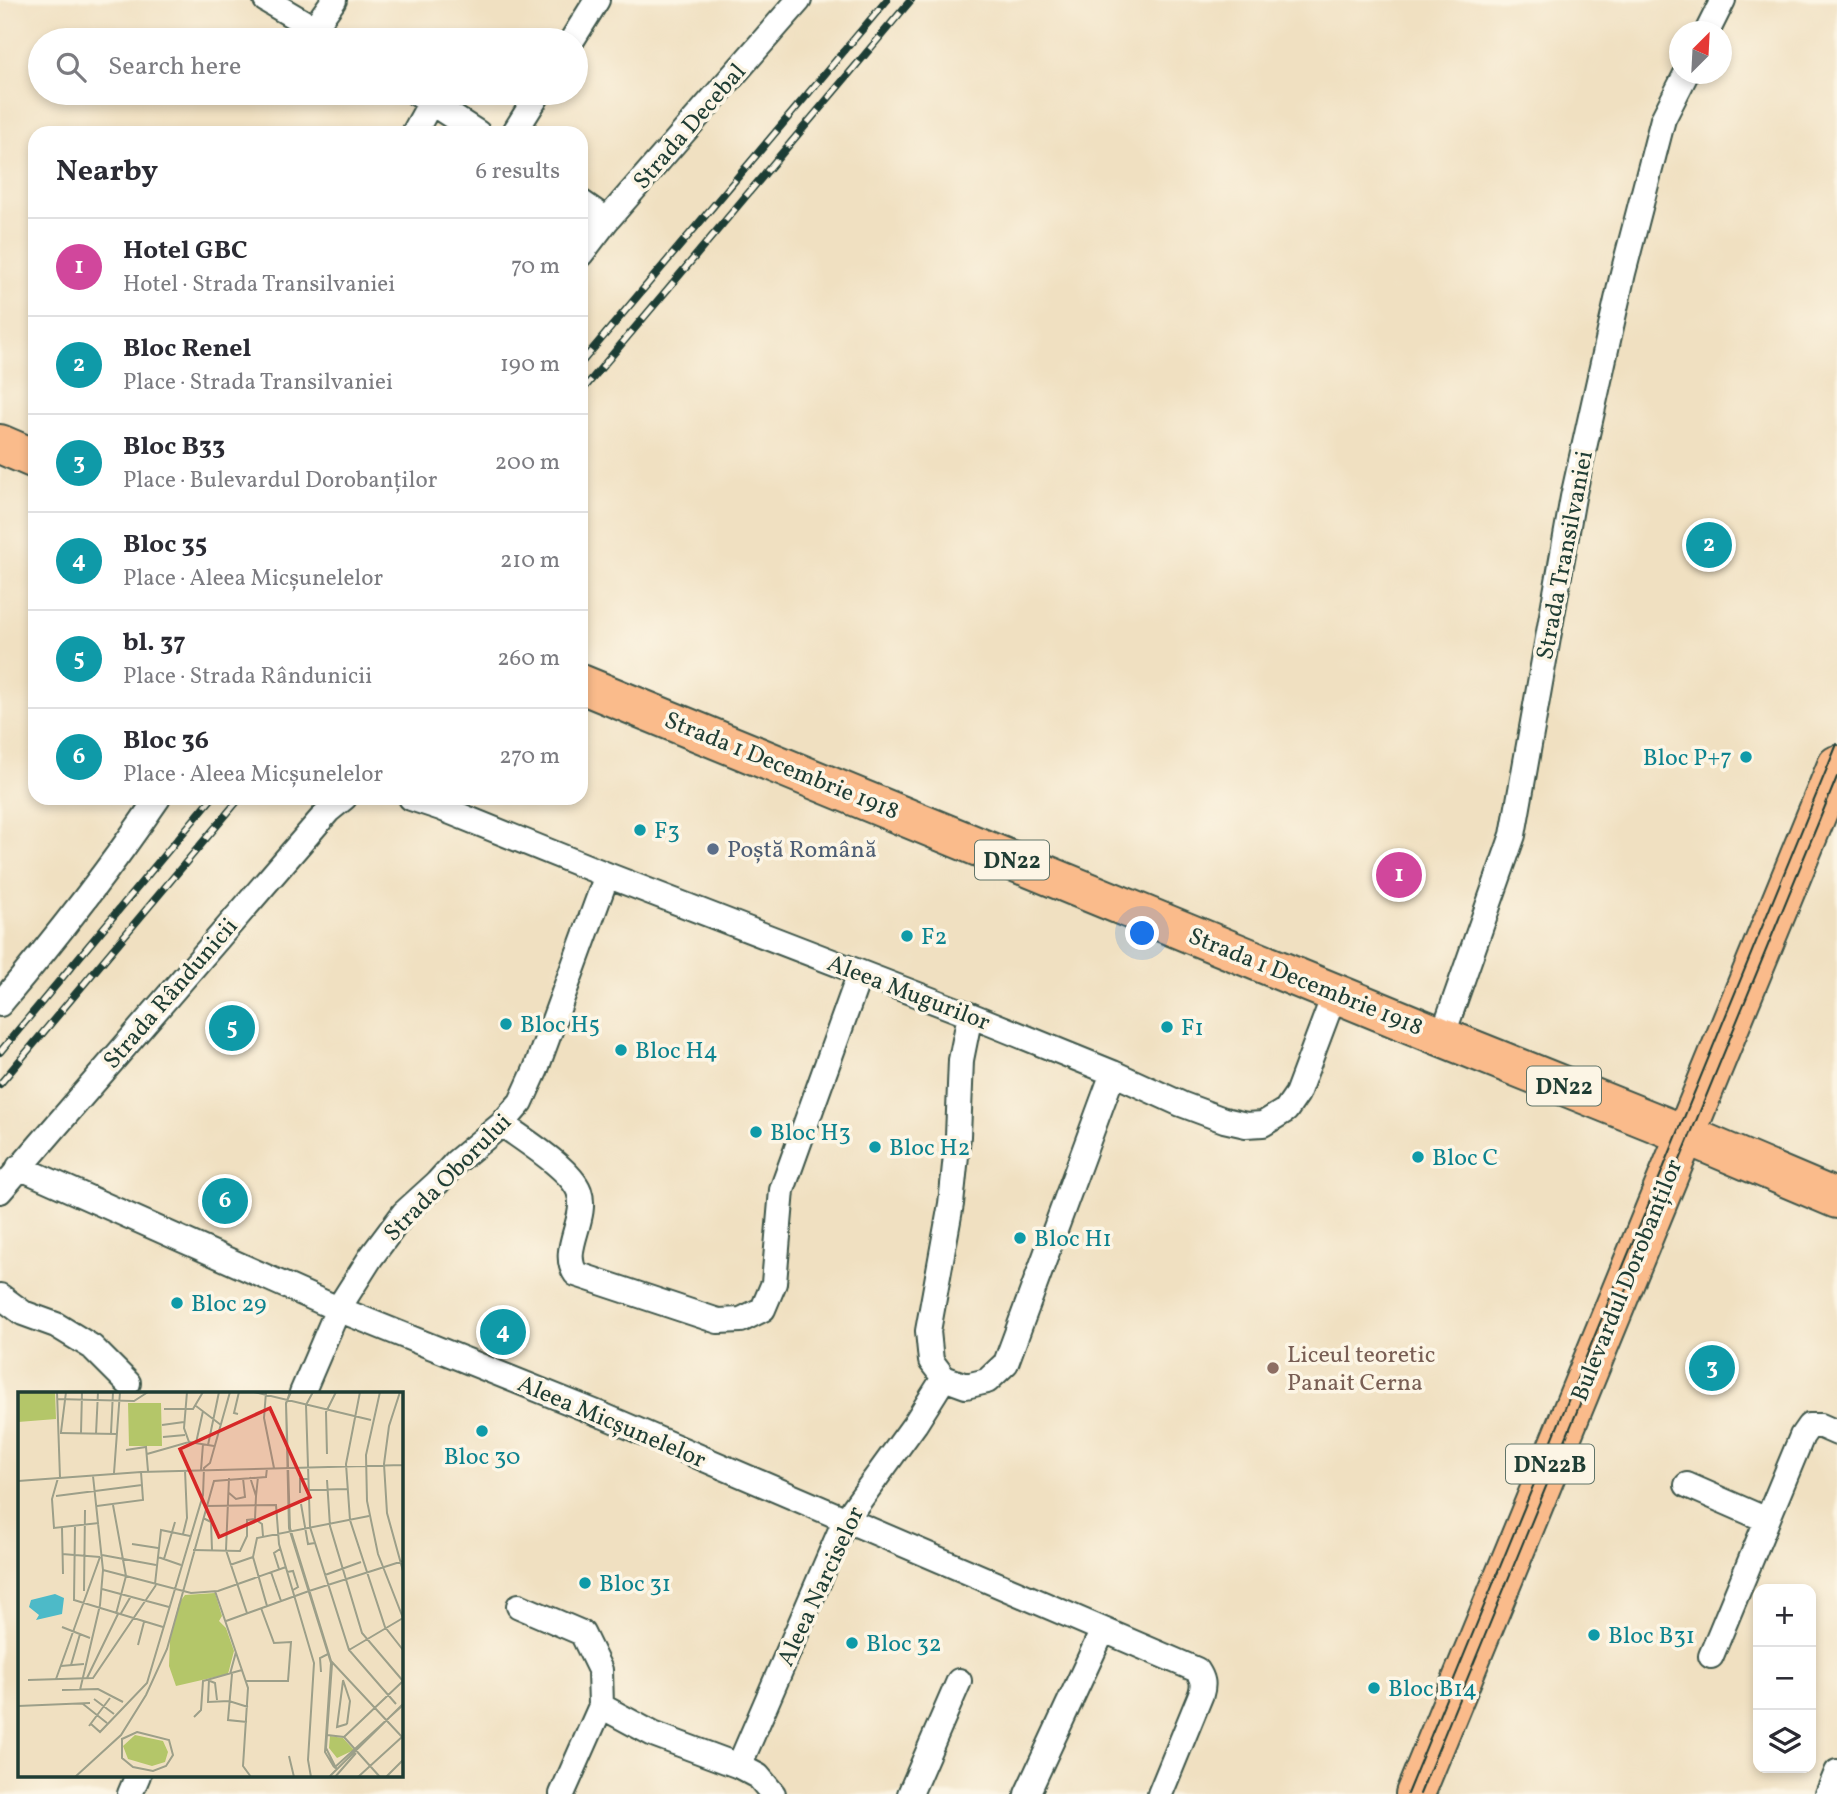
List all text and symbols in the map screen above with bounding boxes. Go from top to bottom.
north arrow [1669,21,1732,84]
search box [28,28,588,105]
icon: search [52,48,90,86]
text: Search here [108,49,241,85]
street label: Strada Decebal [626,57,755,198]
text: Nearby [56,151,158,193]
text: 6 results [476,156,560,188]
text: Hotel GBC [123,233,248,269]
text: 1 [74,251,84,283]
text: 70 m [511,251,560,283]
text: Hotel · Strada Transilvaniei [123,269,395,301]
text: Bloc Renel [123,331,251,367]
text: 2 [73,349,85,381]
text: 190 m [500,349,560,381]
text: Place · Strada Transilvaniei [123,367,393,399]
text: Bloc B33 [123,429,225,465]
text: 3 [73,447,85,479]
text: 200 m [495,447,560,479]
street label: Strada Transilvaniei [1529,448,1603,663]
text: Place · Bulevardul Dorobanților [123,465,437,497]
pin: 2 [1686,519,1732,571]
text: Bloc 35 [123,527,207,563]
text: 4 [72,545,86,577]
text: 210 m [500,545,560,577]
text: Place · Aleea Micșunelelor [123,563,383,595]
text: bl. 37 [123,625,186,661]
text: 5 [73,643,85,675]
text: 260 m [497,643,560,675]
text: Place · Strada Rândunicii [123,661,372,693]
street label: Strada 1 Decembrie 1918 [659,704,904,829]
text: Bloc 36 [123,723,209,759]
text: 6 [73,741,85,773]
text: 270 m [499,741,560,773]
place label: Bloc P+7 [1643,742,1732,776]
marker: Bloc P+7 [1738,749,1754,765]
text: Place · Aleea Micșunelelor [123,759,383,791]
place label: F3 [654,815,680,849]
marker: F3 [632,822,648,838]
place label: Poștă Română [727,834,877,868]
road number: DN22 [975,840,1049,880]
marker: Poștă Română [705,841,721,857]
pin: 1 [1376,849,1422,901]
street label: Strada Rândunicii [96,911,247,1077]
your location [1125,916,1159,950]
street label: Strada 1 Decembrie 1918 [1183,920,1428,1045]
place label: F2 [921,921,947,955]
marker: F2 [899,928,915,944]
street label: Aleea Mugurilor [822,947,995,1041]
pin: 5 [209,1002,255,1054]
place label: Bloc H5 [520,1009,600,1043]
place label: F1 [1181,1012,1204,1046]
marker: Bloc H5 [498,1016,514,1032]
marker: F1 [1159,1019,1175,1035]
place label: Bloc H4 [635,1035,718,1069]
marker: Bloc H4 [613,1042,629,1058]
road number: DN22 [1527,1066,1601,1106]
street label: Strada Oborului [377,1107,520,1250]
place label: Bloc H3 [770,1117,851,1151]
marker: Bloc H3 [748,1124,764,1140]
place label: Bloc H2 [889,1132,970,1166]
marker: Bloc H2 [867,1139,883,1155]
place label: Bloc C [1432,1142,1498,1176]
marker: Bloc C [1410,1149,1426,1165]
street label: Bulevardul Dorobanților [1564,1155,1692,1407]
pin: 6 [202,1175,248,1227]
place label: Bloc H1 [1034,1223,1112,1257]
marker: Bloc H1 [1012,1230,1028,1246]
place label: Bloc 29 [191,1288,267,1322]
marker: Bloc 29 [169,1295,185,1311]
pin: 4 [480,1306,526,1358]
place label: Liceul teoretic Panait Cerna [1287,1339,1435,1401]
pin: 3 [1689,1342,1735,1394]
marker: Liceul teoretic Panait Cerna [1265,1360,1281,1376]
street label: Aleea Micșunelelor [512,1368,711,1478]
inset map [18,1392,402,1776]
marker: Bloc 30 [474,1423,490,1439]
place label: Bloc 30 [444,1441,520,1475]
road number: DN22B [1506,1444,1594,1484]
street label: Aleea Narciselor [770,1501,874,1672]
place label: Bloc 31 [599,1568,671,1602]
marker: Bloc 31 [577,1575,593,1591]
map controls [1753,1584,1816,1773]
button: + [1753,1584,1816,1647]
place label: Bloc B31 [1608,1620,1695,1654]
marker: Bloc B31 [1586,1627,1602,1643]
place label: Bloc 32 [866,1628,942,1662]
marker: Bloc 32 [844,1635,860,1651]
button: − [1753,1647,1816,1710]
place label: Bloc B14 [1388,1673,1477,1707]
marker: Bloc B14 [1366,1680,1382,1696]
button: layers [1753,1710,1816,1773]

